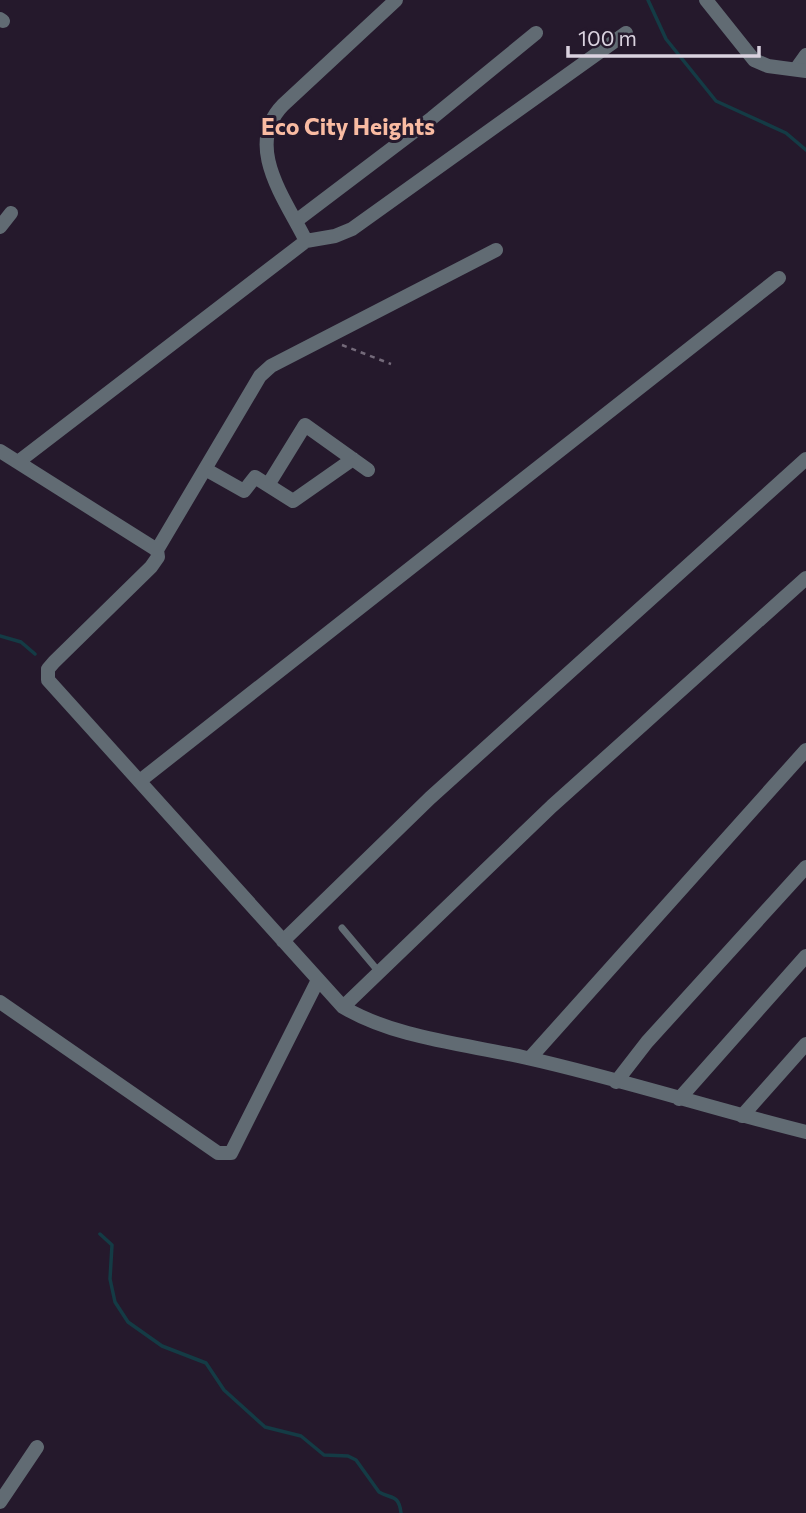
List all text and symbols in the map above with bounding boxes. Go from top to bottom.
scale bar [568,14,759,58]
text: 100 m [578,25,637,50]
district label: Eco City Heights [261,112,435,140]

